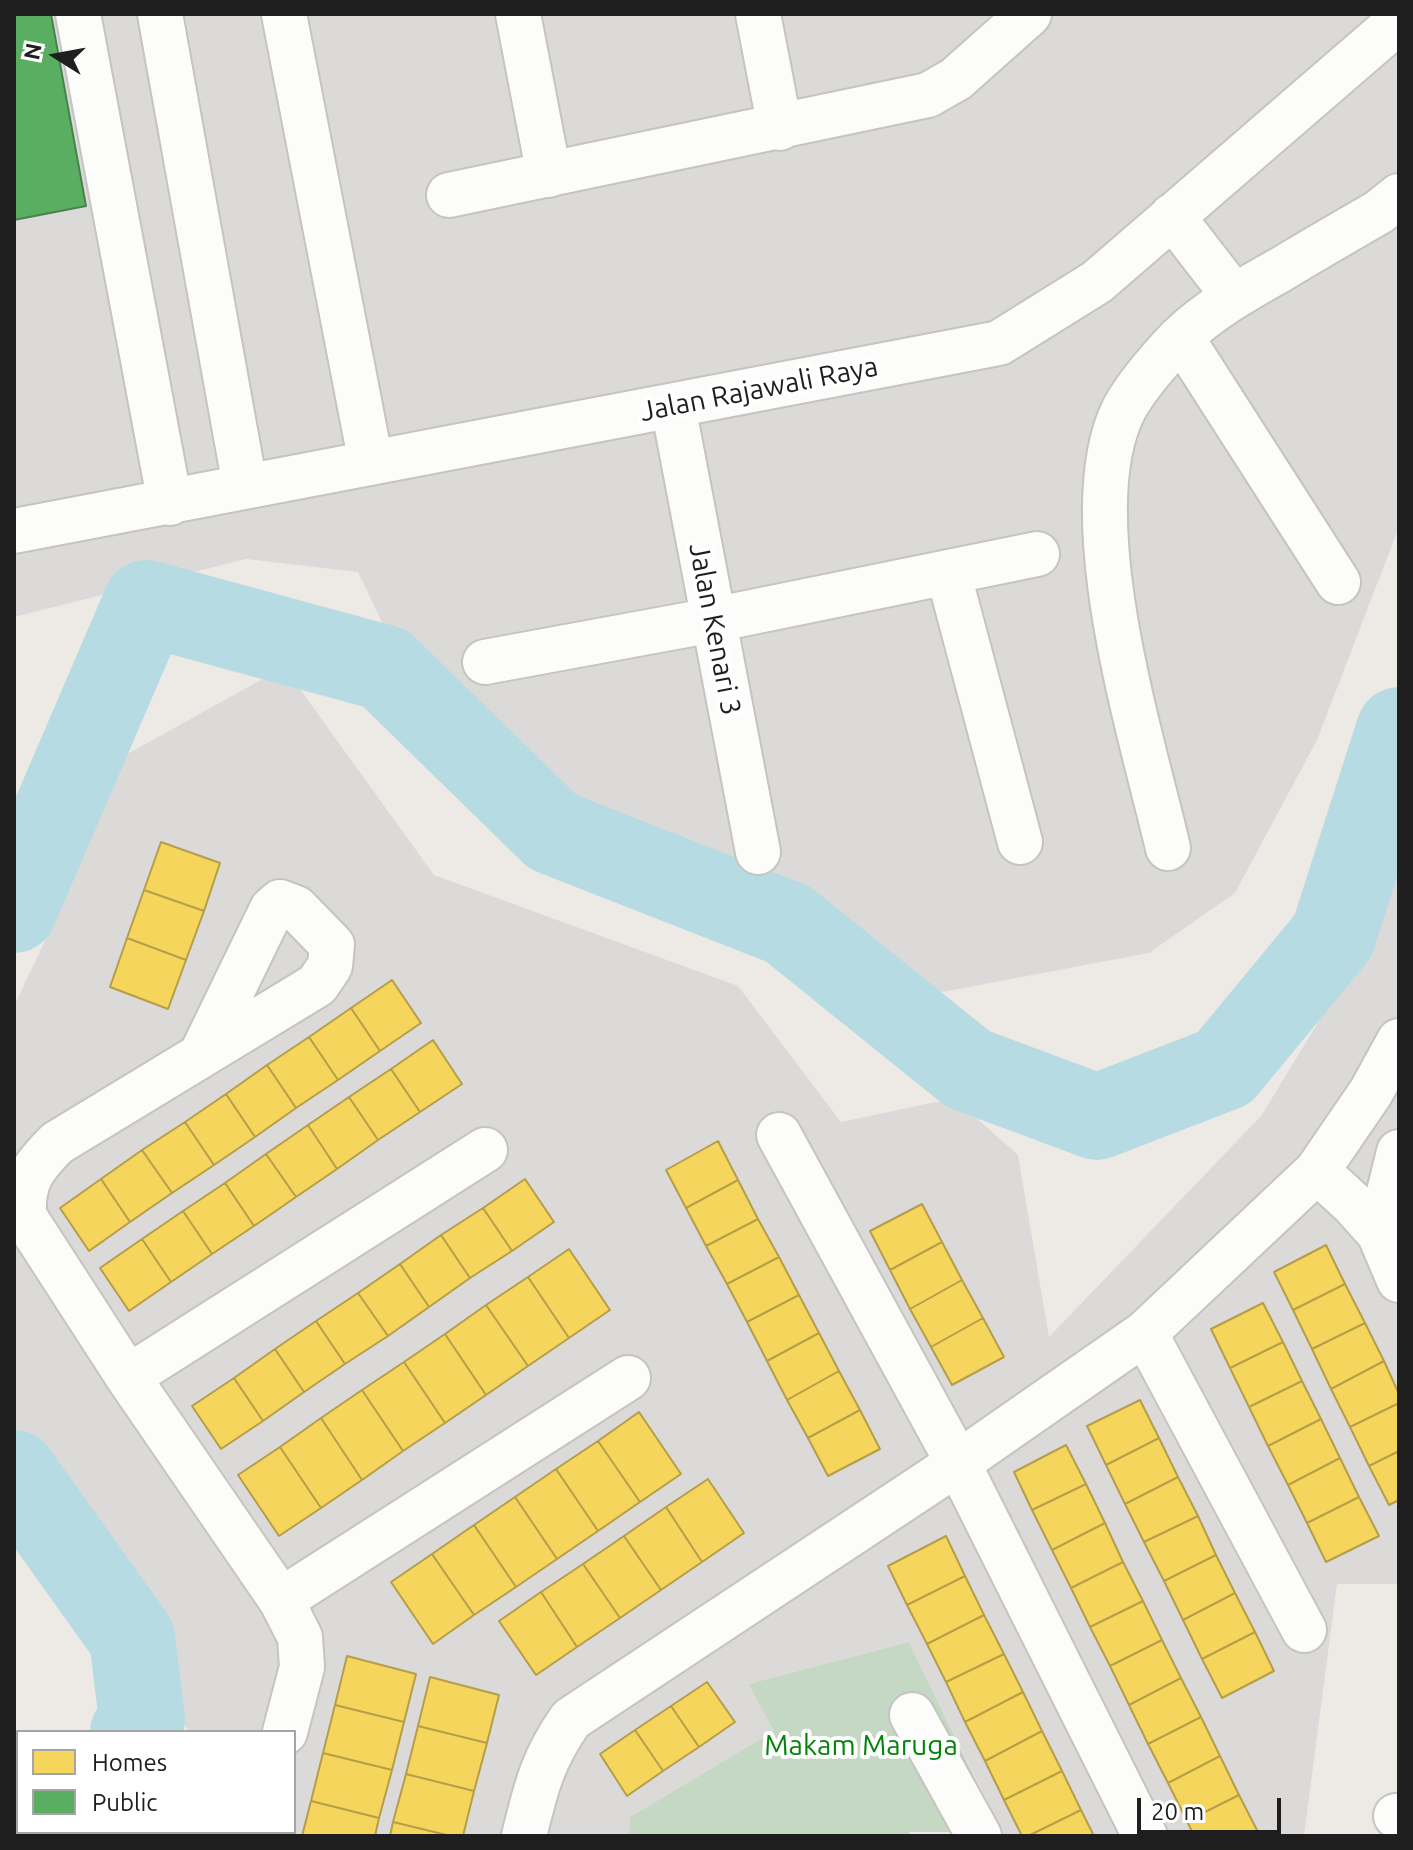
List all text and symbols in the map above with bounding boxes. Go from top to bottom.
north arrow [16,16,96,96]
text: N [18,41,46,62]
street label: Jalan Rajawali Raya [637,349,881,429]
street label: Jalan Kenari 3 [682,540,748,718]
park label: Makam Maruga [764,1729,958,1763]
legend [16,1730,296,1834]
text: Homes [92,1749,167,1776]
scale bar [1141,1782,1285,1832]
text: Public [92,1789,157,1816]
text: 20 m [1151,1798,1204,1825]

